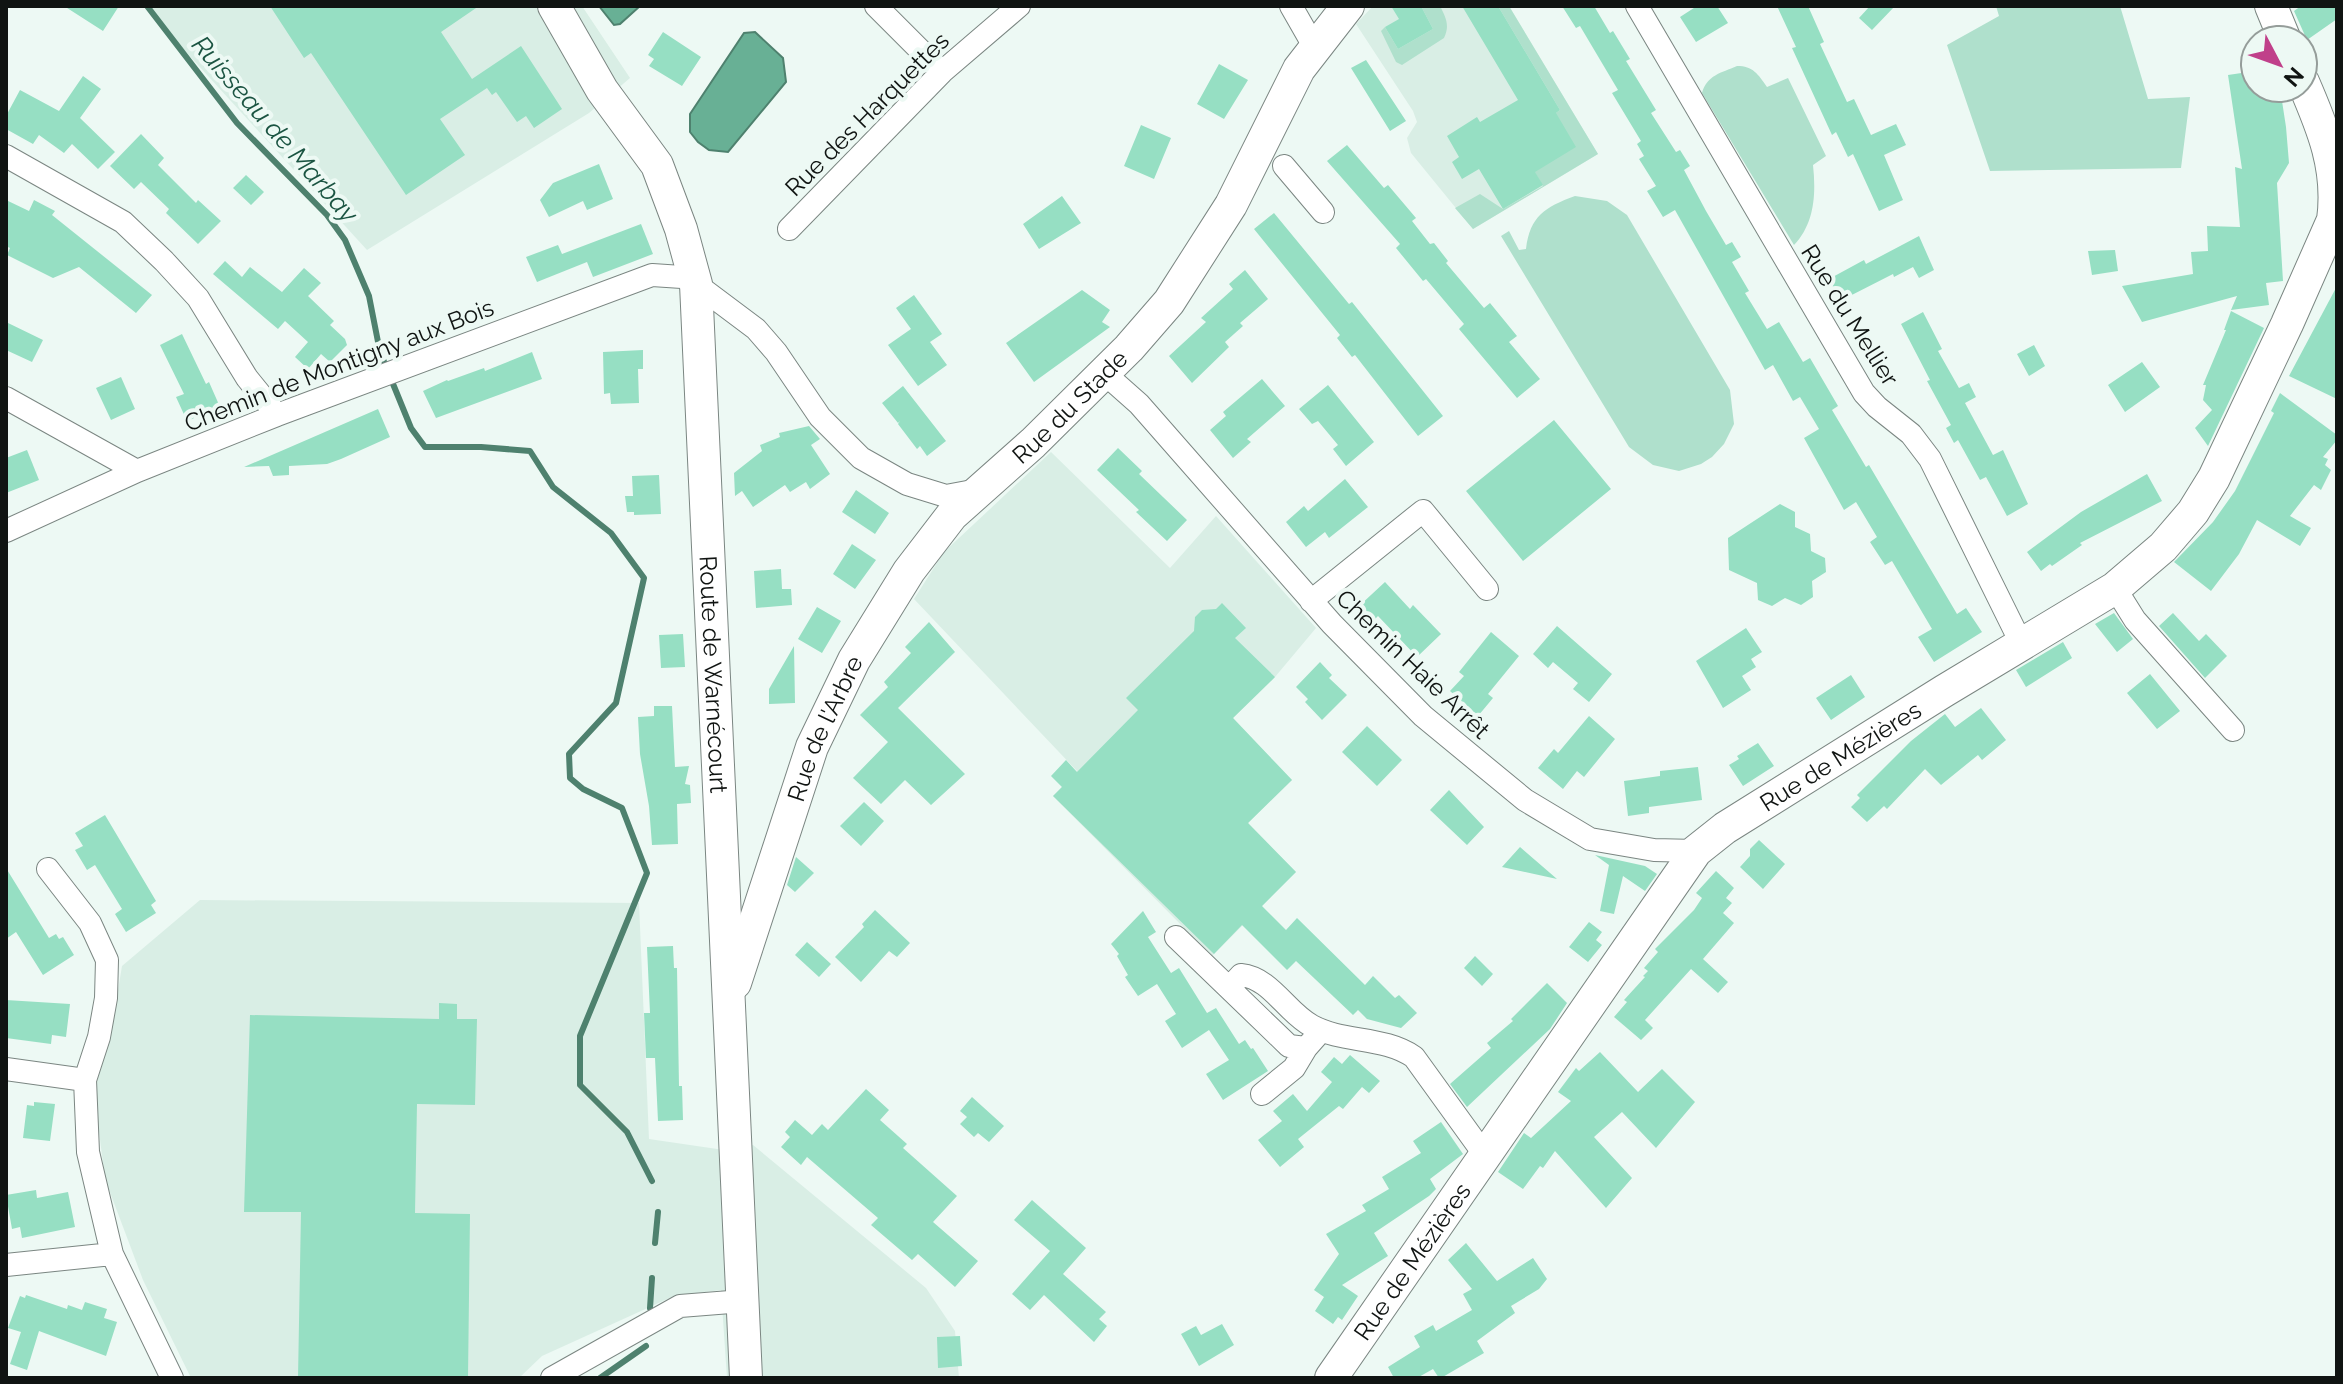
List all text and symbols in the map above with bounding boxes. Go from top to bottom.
north arrow [2239,24,2319,104]
street label: Rue des Harquettes [779,26,955,202]
water label: Ruisseau de Marbay [186,30,365,229]
text: N [2279,62,2309,92]
street label: Rue du Mellier [1795,239,1905,391]
street label: Chemin de Montigny aux Bois [180,293,498,437]
street label: Rue du Stade [1006,344,1133,469]
street label: Route de Warnécourt [694,555,734,794]
street label: Chemin Haie Arrêt [1330,583,1496,745]
street label: Rue de l'Arbre [781,651,868,805]
street label: Rue de Mézières [1754,695,1926,817]
street label: Rue de Mézières [1347,1177,1476,1345]

